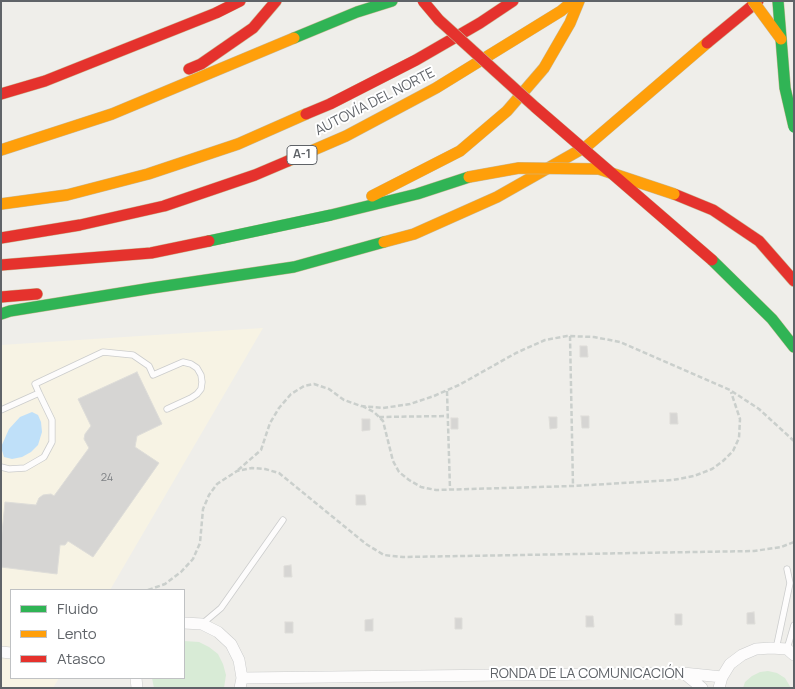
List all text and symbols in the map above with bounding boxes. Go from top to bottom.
street label: AUTOVÍA DEL NORTE [312,65,438,139]
road number: A-1 [287,146,317,164]
house number: 24 [101,471,113,485]
legend [10,589,185,679]
text: Fluido [57,598,98,619]
text: Lento [57,623,97,644]
text: Atasco [57,648,105,669]
street label: RONDA DE LA COMUNICACIÓN [490,666,684,682]

